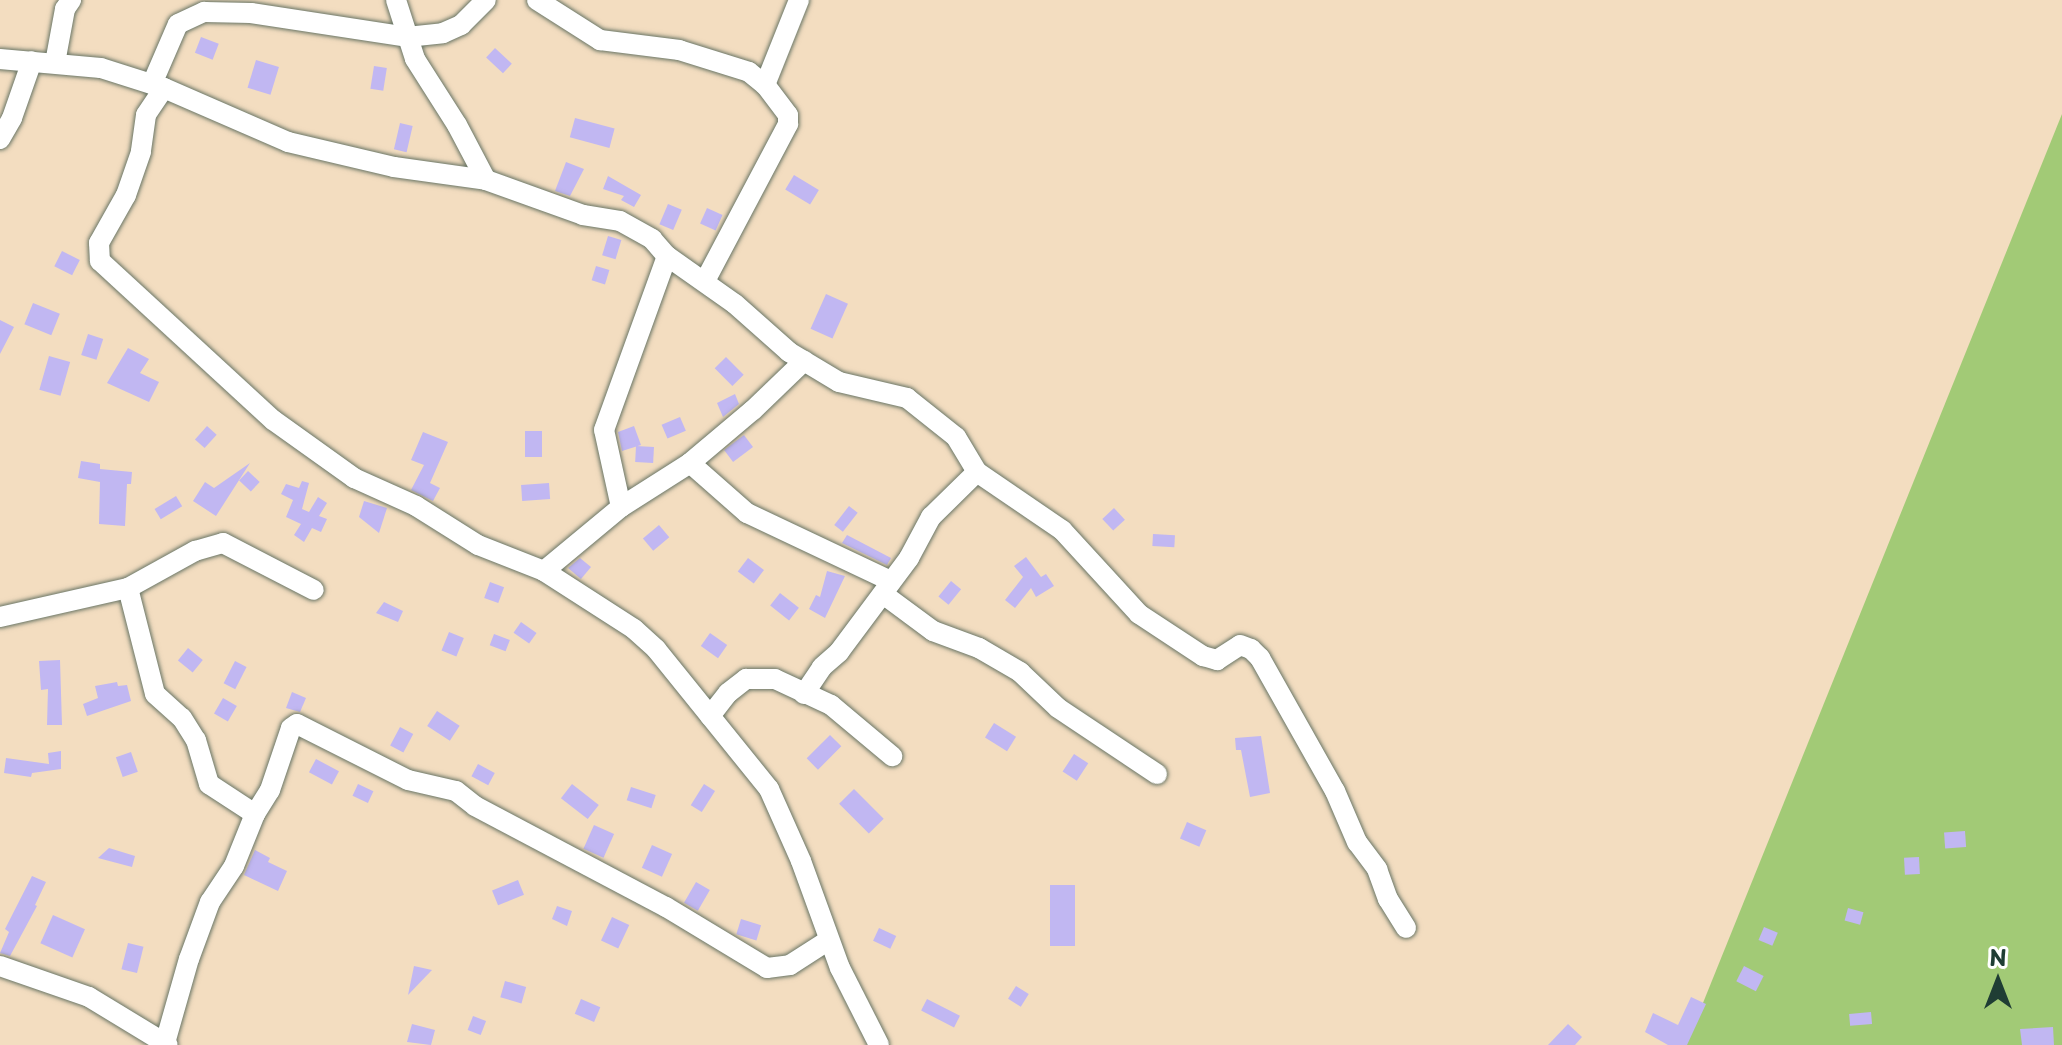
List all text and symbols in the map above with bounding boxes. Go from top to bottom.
text: N [1989,940,2007,973]
north arrow [1958,941,2038,1021]

